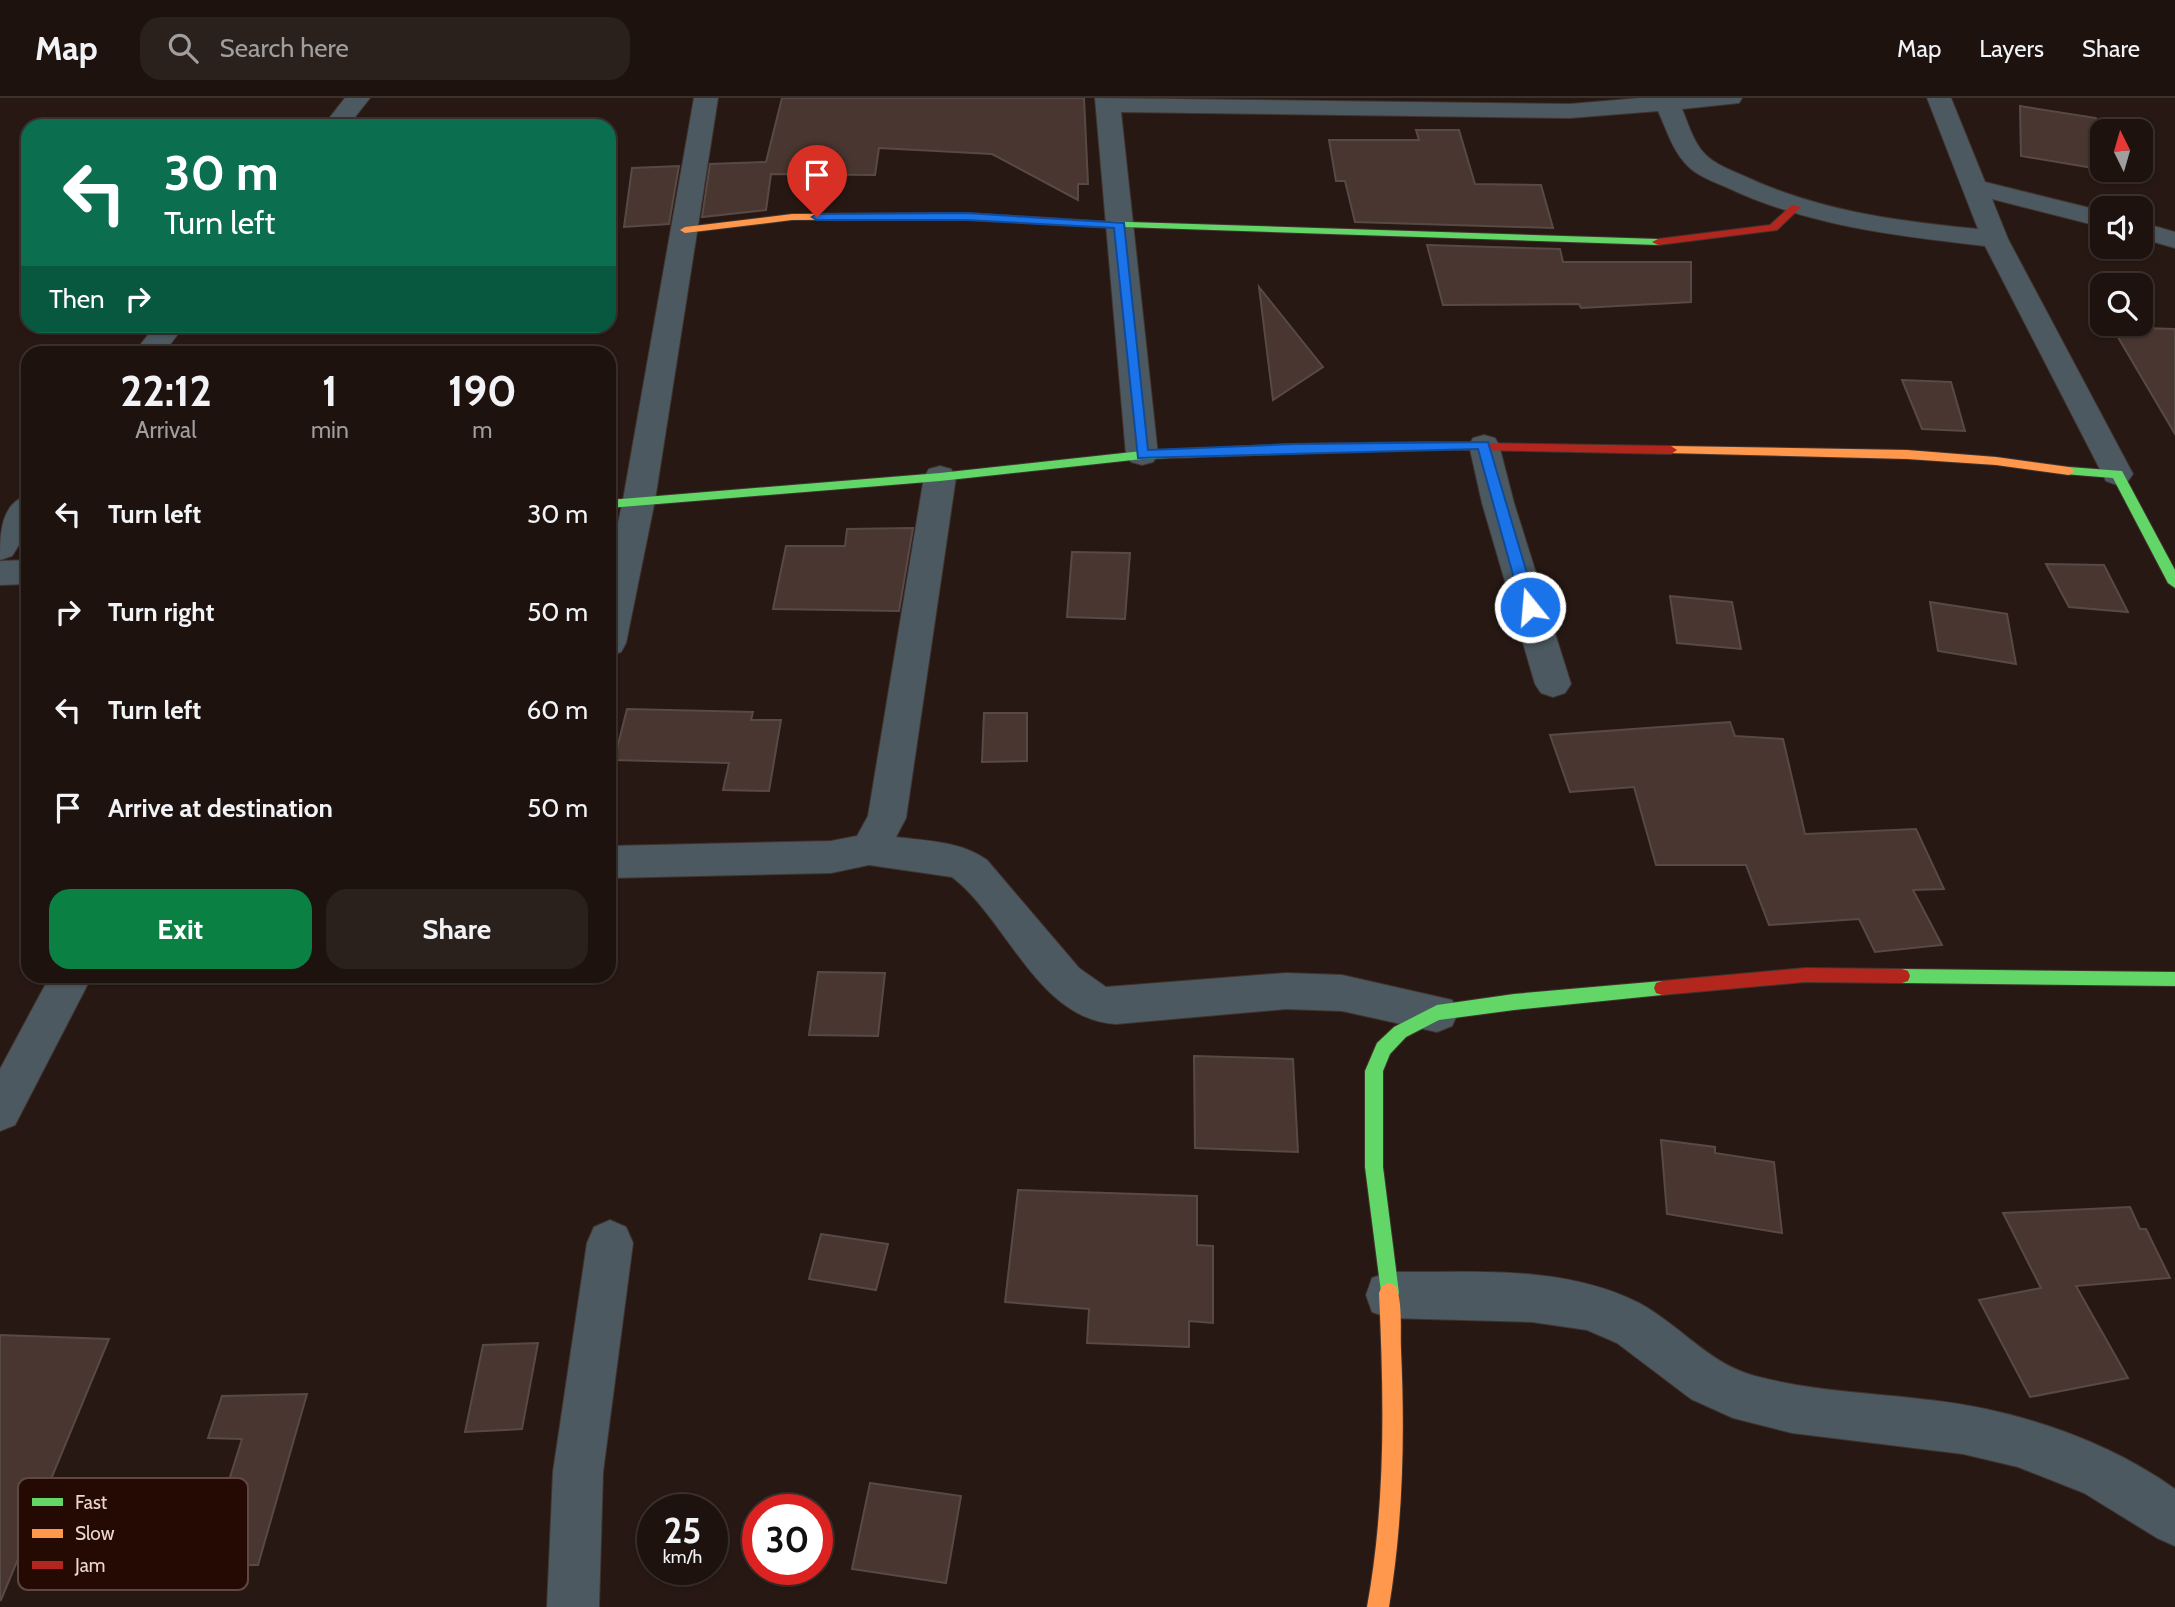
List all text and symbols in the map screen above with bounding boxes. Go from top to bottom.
search box [140,17,630,80]
text: Map [35,28,98,68]
icon: search [164,29,202,67]
text: Search here [220,32,349,64]
text: Map [1897,34,1941,63]
text: Layers [1979,34,2044,63]
text: Share [2082,34,2140,63]
north arrow [2090,119,2152,182]
map controls [2090,119,2153,336]
text: 30 m [164,143,279,202]
pin [787,145,847,217]
icon: left [49,147,140,238]
icon: arrive [798,156,836,194]
button: sound [2090,196,2153,259]
text: Turn left [164,203,275,242]
button: search [2090,273,2153,336]
icon: right [119,280,157,318]
text: Then [49,283,105,315]
text: 22:12 [120,365,212,417]
text: 1 [322,365,338,417]
text: 190 [448,365,517,417]
text: Arrival [135,416,197,444]
text: min [311,416,349,444]
text: m [472,416,492,444]
icon: left [49,495,87,533]
text: Turn left [108,498,201,530]
text: 30 m [527,498,588,530]
position arrow [1493,570,1567,644]
icon: right [49,593,87,631]
text: Turn right [108,596,214,628]
text: 50 m [527,596,588,628]
icon: left [49,691,87,729]
text: Turn left [108,694,201,726]
text: 60 m [526,694,588,726]
icon: arrive [49,789,87,827]
text: Arrive at destination [108,792,333,824]
text: 50 m [527,792,588,824]
button: Exit [49,889,312,969]
button: Share [326,889,588,969]
legend [18,1478,248,1590]
text: Fast [75,1491,108,1514]
speed limit sign: 30 [742,1494,833,1585]
text: 25 [664,1509,701,1552]
text: Slow [75,1522,115,1545]
text: km/h [663,1546,702,1568]
text: Jam [74,1554,105,1577]

